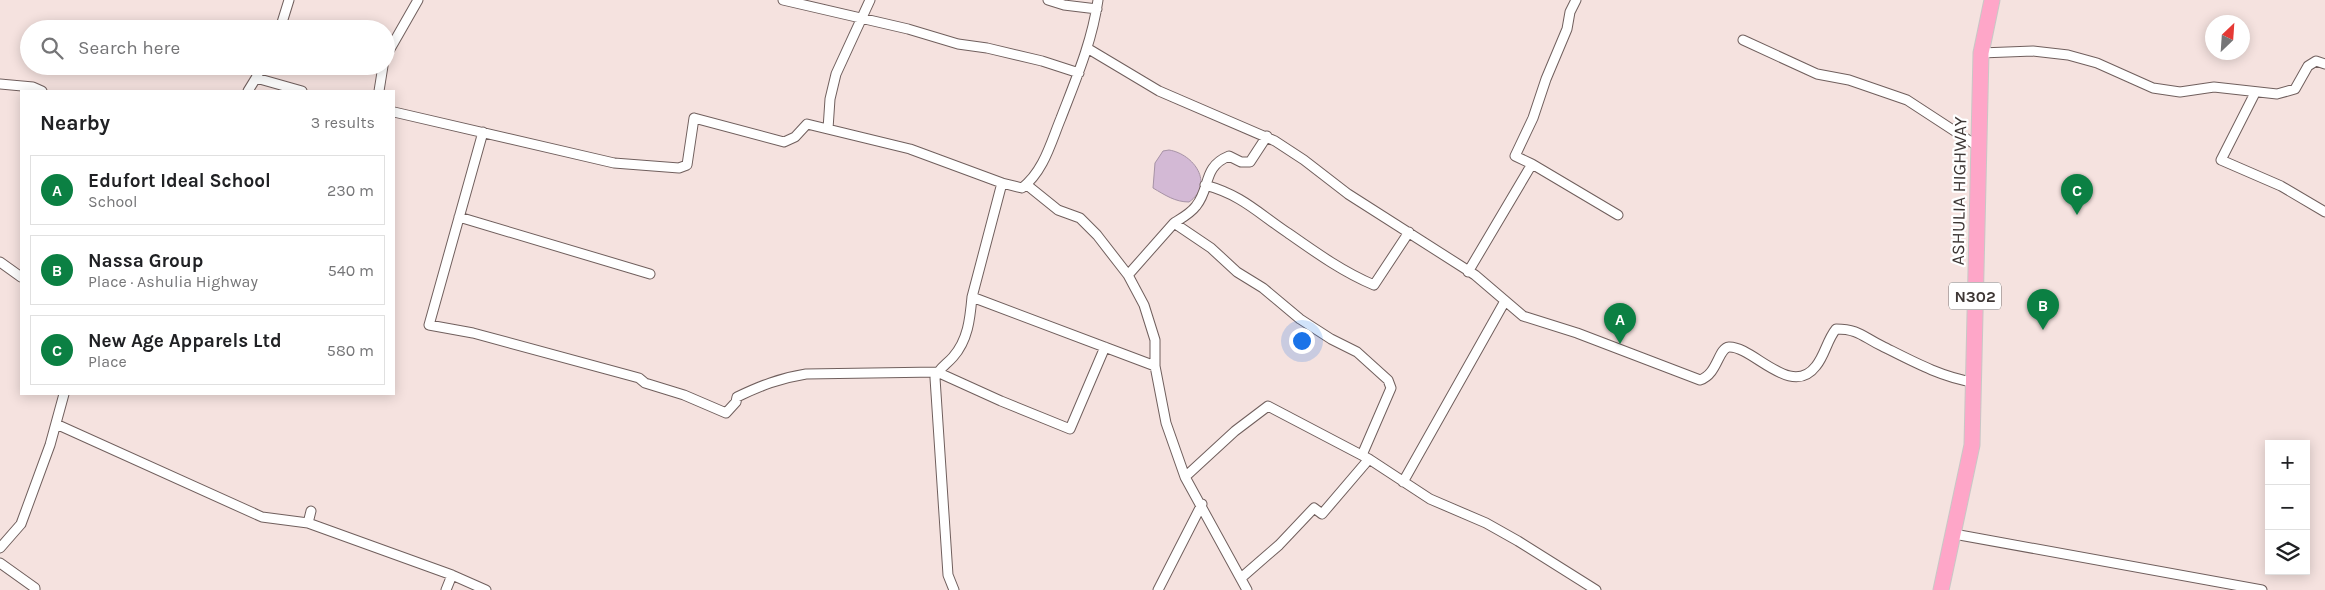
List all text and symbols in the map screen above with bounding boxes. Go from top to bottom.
north arrow [2205,15,2250,60]
search box [20,20,395,75]
icon: search [38,34,66,62]
text: Search here [78,37,180,59]
text: Nearby [40,111,110,135]
text: 3 results [311,113,375,132]
street label: ASHULIA HIGHWAY [1947,116,1971,266]
text: Edufort Ideal School [88,170,271,192]
pin: C [2061,174,2093,215]
text: A [52,181,62,200]
text: 230 m [327,181,374,200]
text: School [88,192,138,211]
text: Nassa Group [88,250,203,272]
text: B [52,261,62,280]
text: 540 m [328,261,374,280]
text: Place · Ashulia Highway [88,272,258,291]
road number: N302 [1949,282,2001,310]
pin: B [2027,289,2059,330]
pin: A [1604,303,1636,344]
your location [1289,328,1315,354]
text: New Age Apparels Ltd [88,330,282,352]
text: C [52,341,62,360]
text: 580 m [327,341,374,360]
text: Place [88,352,127,371]
map controls [2265,440,2310,575]
button: + [2265,440,2310,485]
button: − [2265,485,2310,530]
button: layers [2265,530,2310,575]

